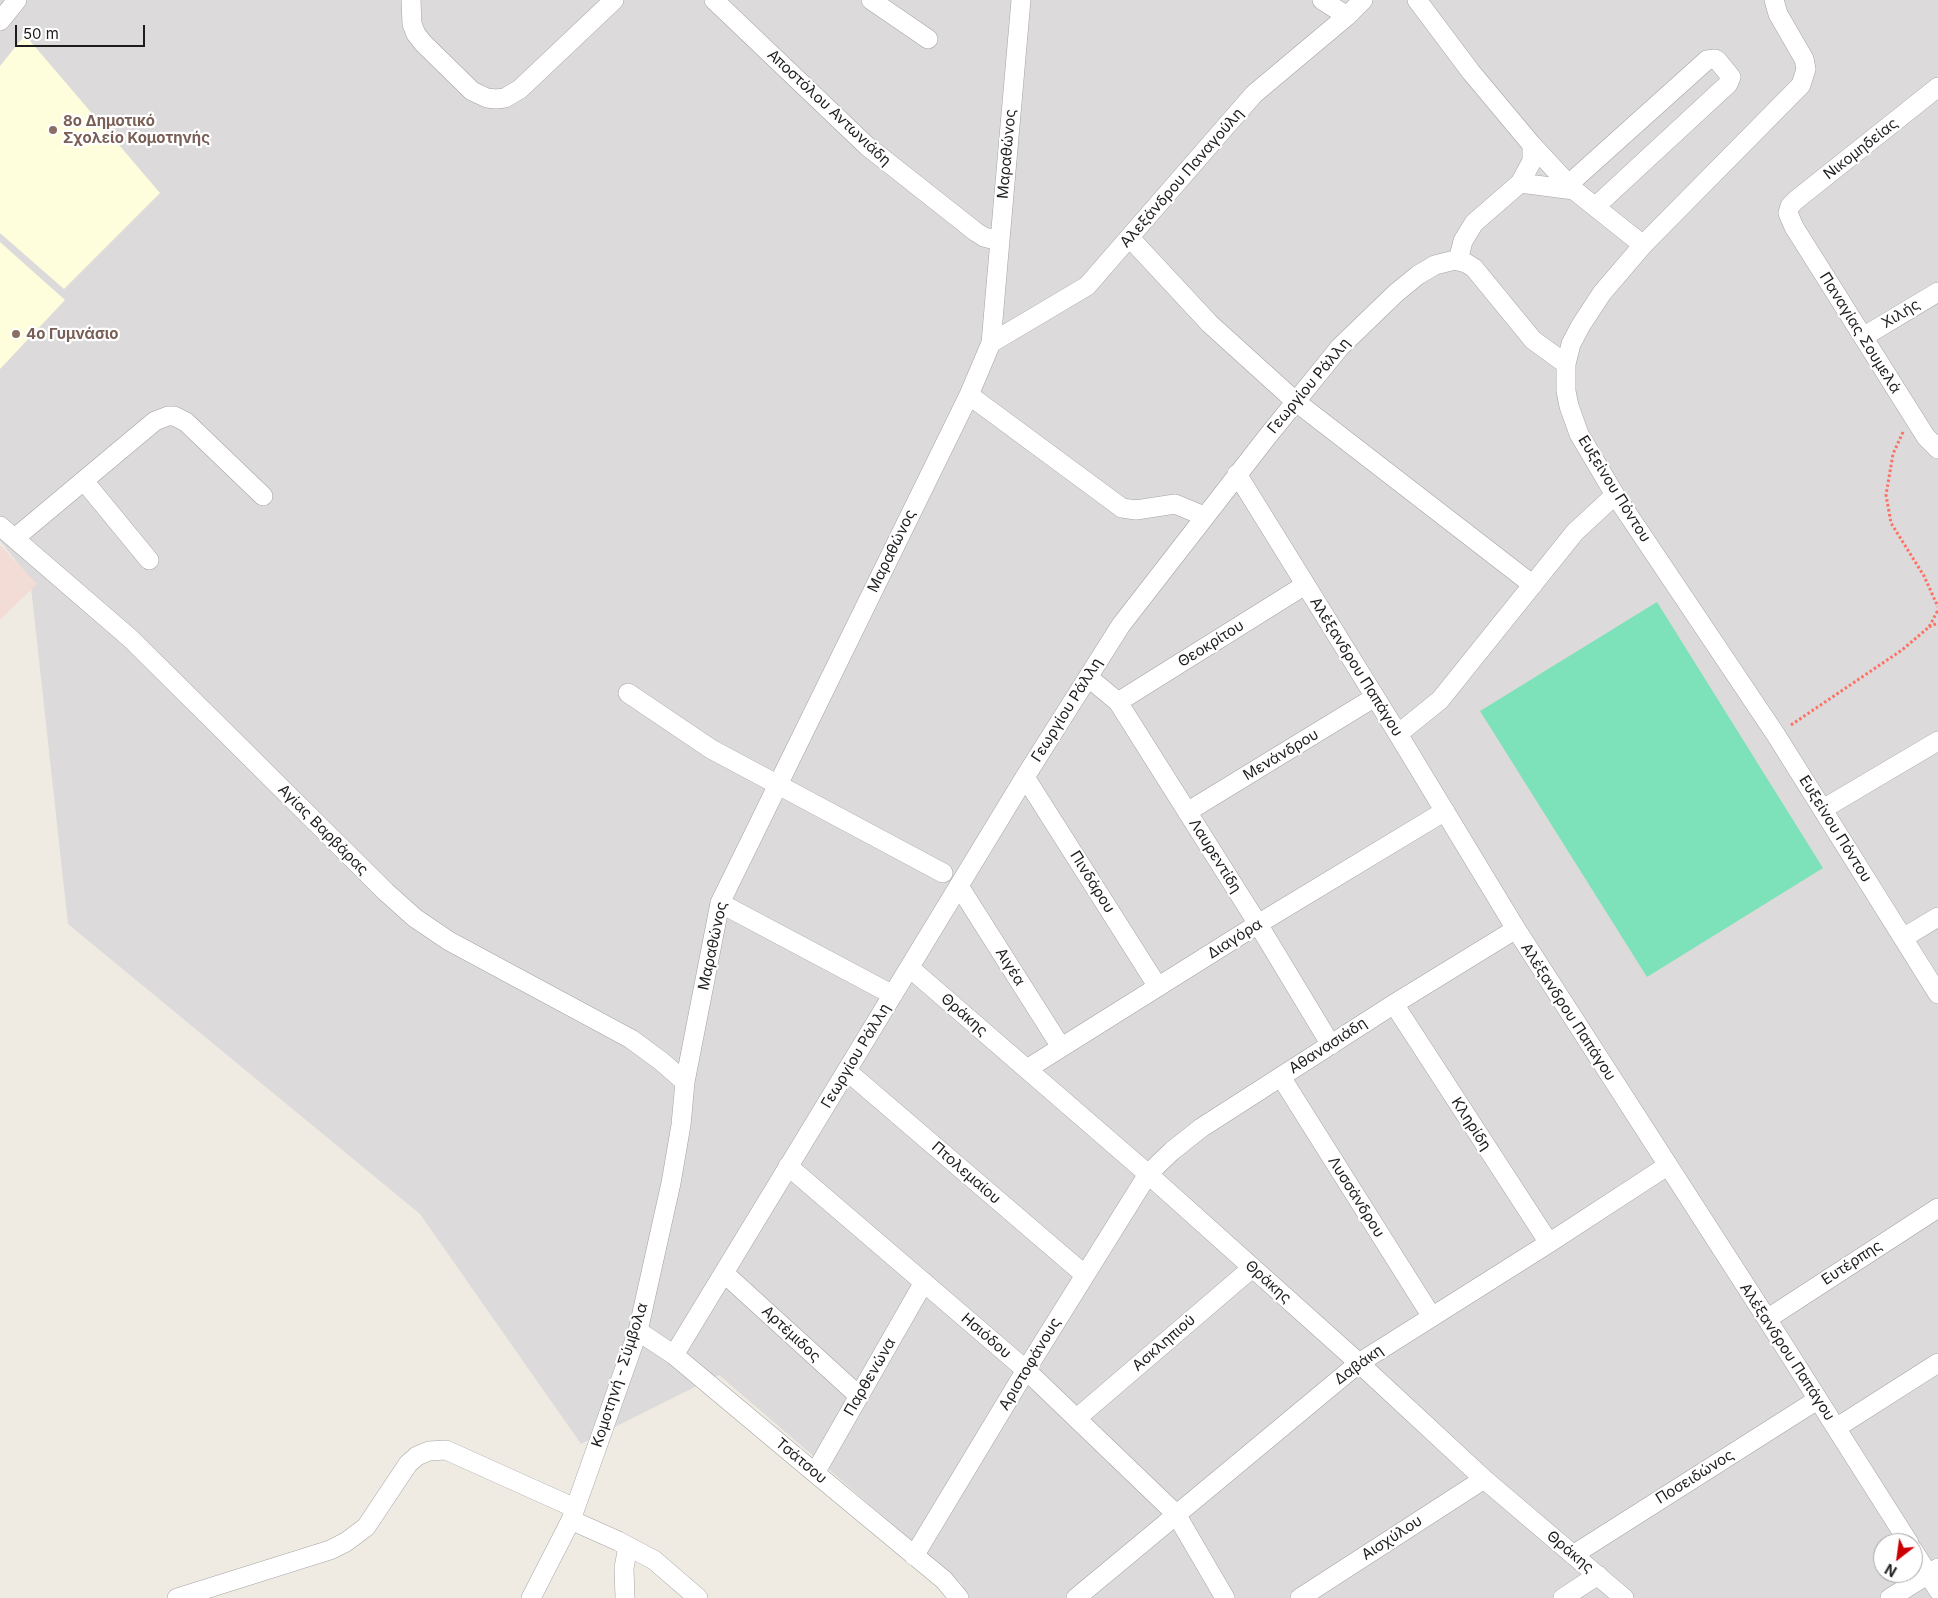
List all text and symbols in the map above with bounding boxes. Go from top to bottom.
scale bar [18,15,148,47]
text: 50 m [23,24,59,43]
street label: Αποστόλου Αντωνιάδη [764,46,894,170]
street label: Αλεξάνδρου Παναγούλη [1117,105,1247,251]
street label: Μαραθώνος [994,108,1020,200]
place label: 8ο Δημοτικό Σχολείο Κομοτηνής [63,112,210,147]
street label: Νικομηδείας [1820,114,1902,184]
marker: 8ο Δημοτικό Σχολείο Κομοτηνής [47,124,59,136]
street label: Παναγίας Σουμελά [1815,269,1905,397]
street label: Χιλής [1879,296,1923,332]
place label: 4ο Γυμνάσιο [26,325,118,343]
marker: 4ο Γυμνάσιο [10,328,22,340]
street label: Γεωργίου Ράλλη [1264,335,1354,437]
street label: Ευξείνου Πόντου [1574,432,1654,546]
street label: Μαραθώνος [864,507,920,595]
street label: Αλέξανδρου Παπάγου [1306,594,1406,740]
street label: Θεοκρίτου [1175,617,1247,671]
street label: Γεωργίου Ράλλη [1028,655,1106,765]
street label: Μενάνδρου [1240,725,1322,785]
street label: Ευξείνου Πόντου [1795,772,1875,886]
street label: Αγίας Βαρβάρας [274,781,372,879]
street label: Λαυρεντίδη [1185,816,1245,896]
street label: Πινδάρου [1066,848,1118,916]
street label: Μαραθώνος [695,900,731,992]
street label: Διαγόρα [1204,915,1266,963]
street label: Αλέξανδρου Παπάγου [1517,940,1619,1084]
street label: Αιγέα [992,945,1028,989]
street label: Θράκης [937,990,991,1040]
street label: Γεωργίου Ράλλη [818,1000,894,1112]
street label: Αθανασιάδη [1286,1014,1370,1078]
street label: Κληρίδη [1447,1094,1495,1154]
street label: Πτολεμαίου [928,1138,1004,1208]
street label: Λυσσάνδρου [1324,1153,1388,1241]
street label: Ευτέρπης [1818,1237,1886,1289]
street label: Θράκης [1241,1257,1295,1307]
street label: Αλέξανδρου Παπάγου [1736,1280,1838,1424]
street label: Κομοτηνή - Σύμβολα [588,1300,652,1450]
street label: Αρτέμιδος [758,1302,824,1366]
street label: Ησιόδου [957,1309,1015,1363]
street label: Ασκληπιού [1129,1311,1199,1375]
street label: Αριστοφάνους [995,1315,1065,1413]
street label: Παρθενώνα [840,1335,900,1419]
street label: Δαβάκη [1331,1341,1387,1389]
street label: Τσάτσου [772,1434,830,1488]
street label: Ποσειδώνος [1653,1446,1737,1508]
street label: Αισχύλου [1358,1512,1426,1564]
street label: Θράκης [1543,1527,1597,1577]
north arrow [1873,1533,1923,1583]
text: N [1882,1561,1900,1581]

